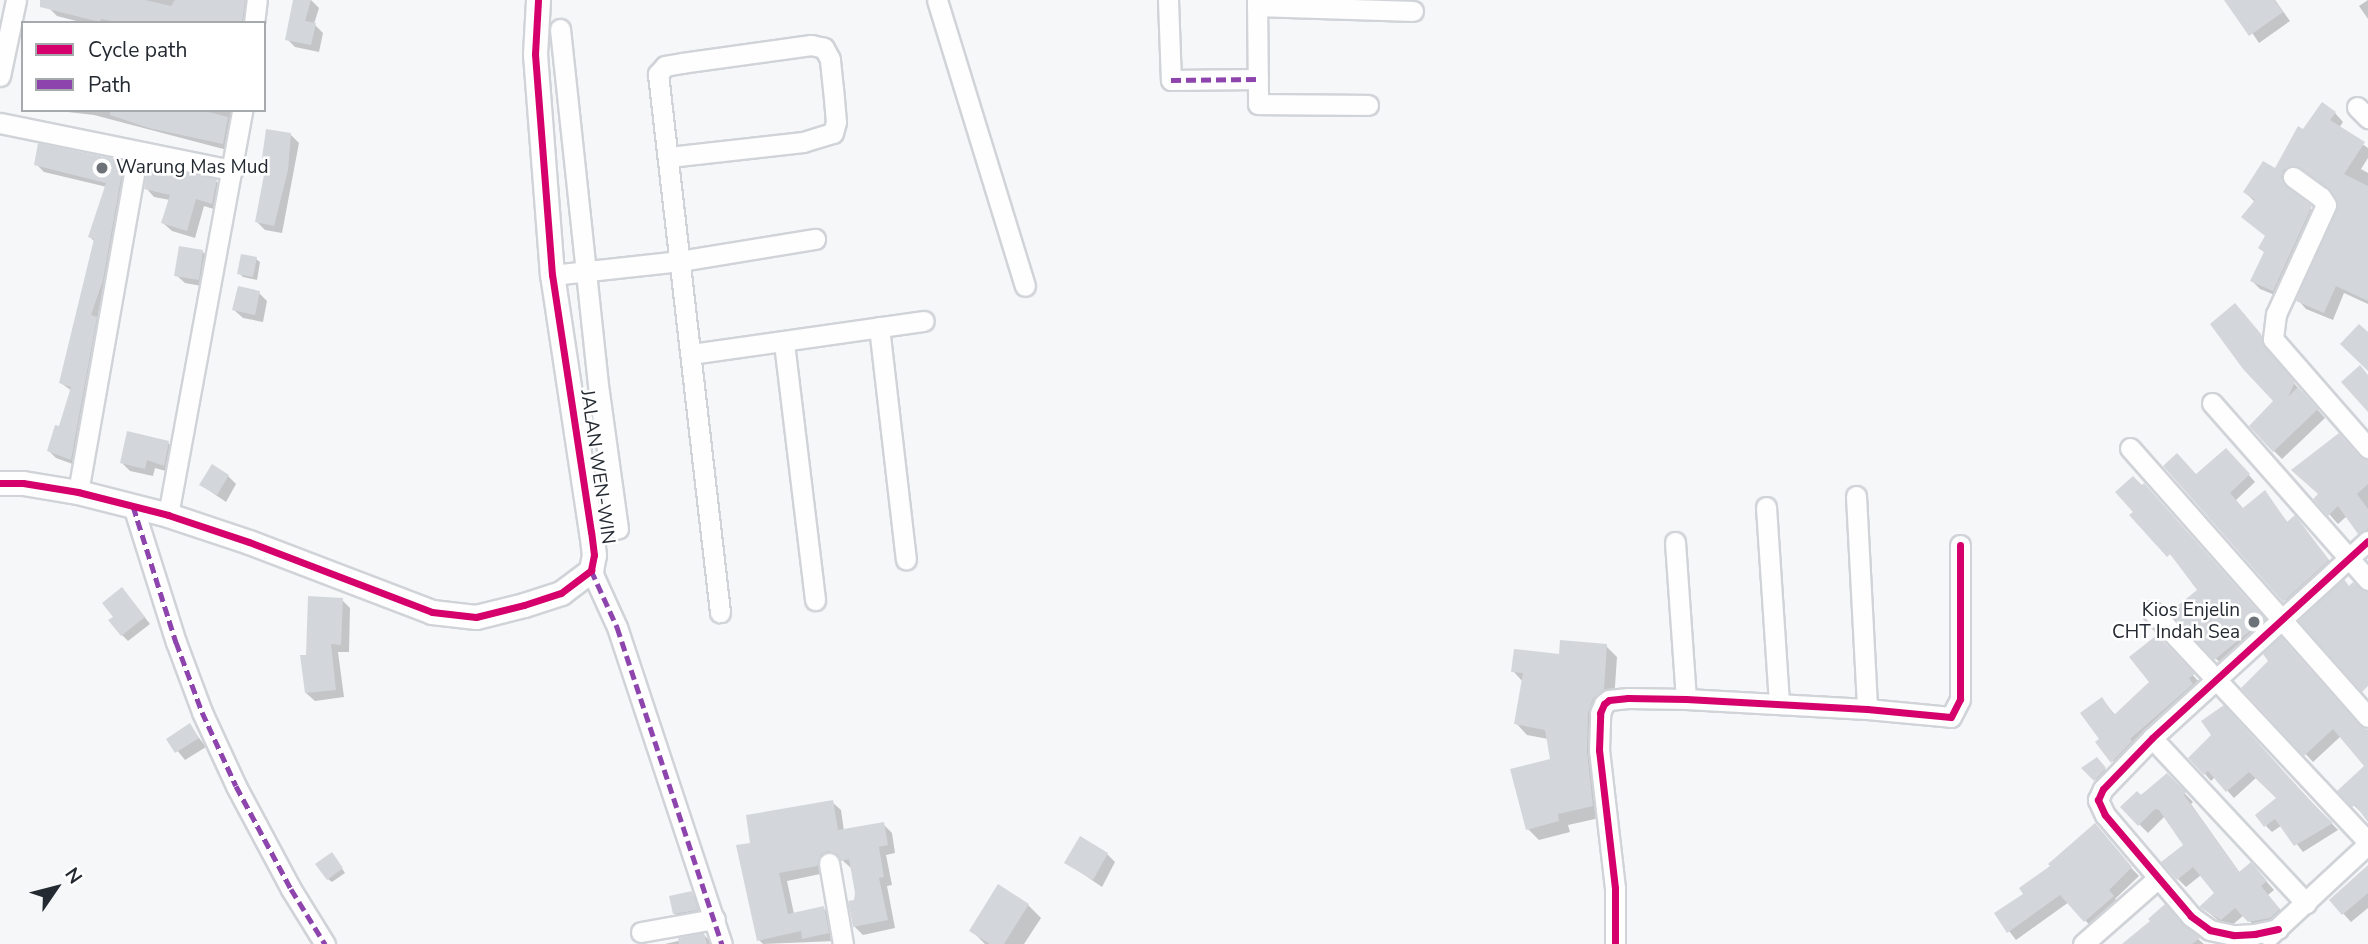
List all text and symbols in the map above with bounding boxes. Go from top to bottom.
legend [21,21,266,112]
text: Cycle path [88,36,187,64]
text: Path [88,71,131,99]
place label: Warung Mas Mud [116,157,268,179]
marker: Warung Mas Mud [94,160,110,176]
street label: JALAN WEN-WIN [575,388,619,546]
place label: Kios Enjelin CHT Indah Sea [2112,600,2240,644]
marker: Kios Enjelin CHT Indah Sea [2246,614,2262,630]
north arrow [21,853,91,923]
text: N [58,863,88,889]

